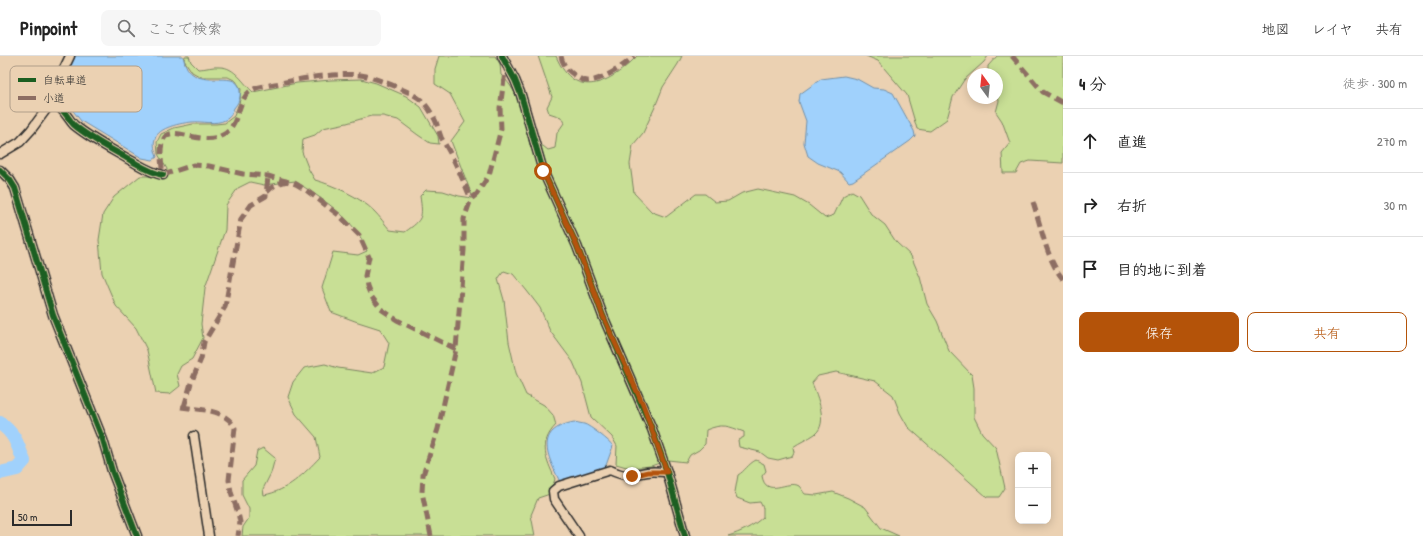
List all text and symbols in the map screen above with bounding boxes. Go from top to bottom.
search box [101,10,381,46]
text: Pinpoint [20,15,77,41]
icon: search [115,17,137,39]
text: ここで検索 [147,18,222,39]
text: 地図 [1262,19,1290,38]
text: レイヤ [1312,19,1353,38]
text: 共有 [1375,19,1403,38]
legend [10,66,142,112]
north arrow [967,68,1003,104]
text: 4 分 [1079,72,1106,95]
text: 自転車道 [43,73,87,87]
text: 徒歩 · 300 m [1343,74,1407,92]
text: 小道 [43,91,65,105]
icon: ahead [1079,130,1101,152]
text: 直進 [1117,131,1147,152]
text: 270 m [1377,132,1407,150]
route start [534,162,552,180]
icon: right [1079,194,1101,216]
text: 右折 [1117,195,1147,216]
text: 30 m [1384,196,1407,214]
icon: arrive [1079,258,1101,280]
text: 目的地に到着 [1117,259,1207,280]
button: 保存 [1079,312,1239,352]
button: 共有 [1247,312,1407,352]
map controls [1015,452,1051,524]
button: + [1015,452,1051,488]
route end [623,467,641,485]
button: − [1015,488,1051,524]
scale bar [12,508,72,527]
text: 50 m [18,510,38,524]

